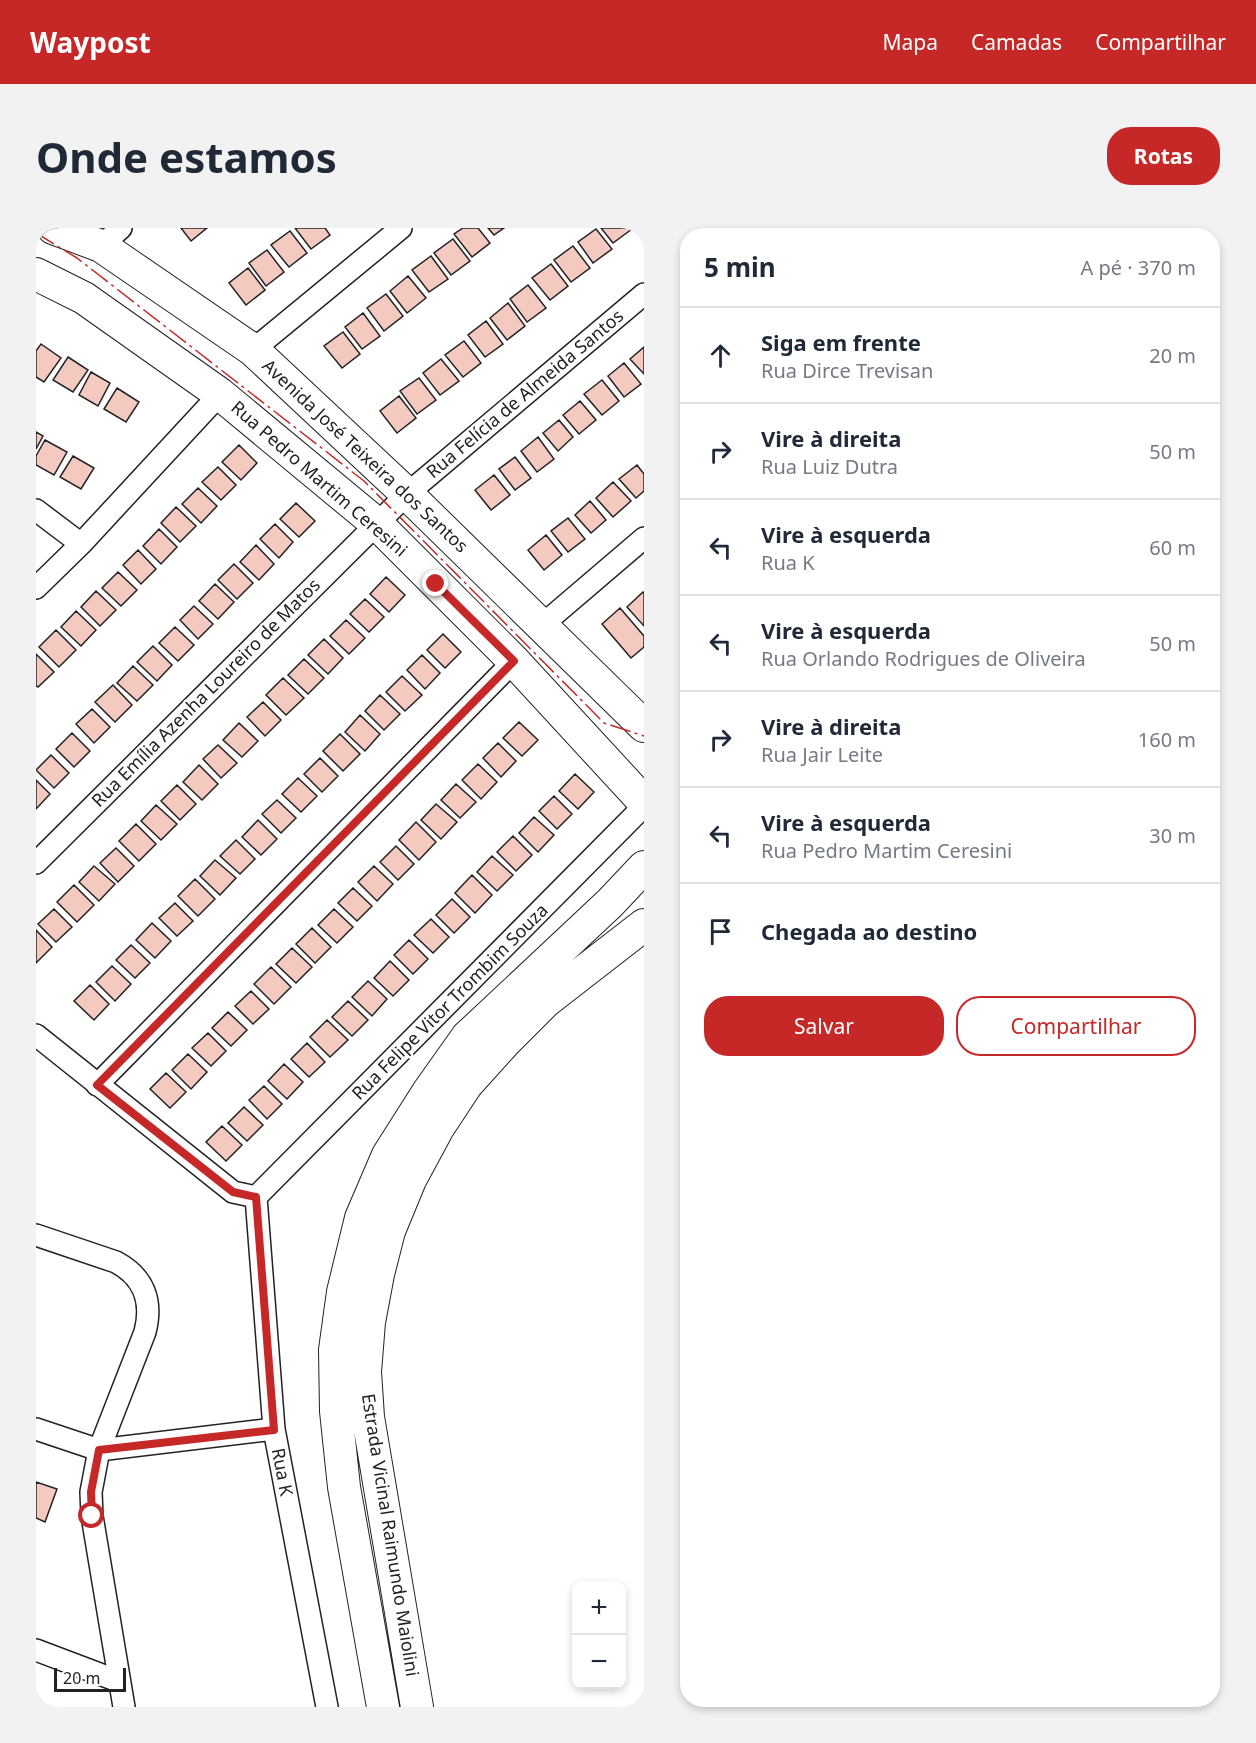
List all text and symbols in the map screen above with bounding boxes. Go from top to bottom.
text: Waypost [30,23,151,61]
text: Mapa [882,28,938,56]
text: Camadas [971,28,1062,56]
text: Compartilhar [1095,28,1226,56]
button: Rotas [1107,127,1220,185]
text: Onde estamos [36,128,337,185]
text: 5 min [704,249,776,285]
text: A pé · 370 m [1080,254,1196,281]
street label: Rua Felícia de Almeida Santos [421,304,628,483]
text: Siga em frente [761,327,921,357]
icon: ahead [704,339,737,372]
text: 20 m [1149,342,1196,369]
street label: Avenida José Teixeira dos Santos [258,353,474,557]
text: Rua Dirce Trevisan [761,357,933,384]
street label: Rua Pedro Martim Ceresini [226,395,413,561]
text: Vire à direita [761,423,901,453]
icon: right [704,435,737,468]
text: 50 m [1149,438,1196,465]
text: Rua Luiz Dutra [761,453,898,480]
text: Vire à esquerda [761,519,931,549]
icon: left [704,531,737,564]
text: 60 m [1149,534,1196,561]
text: Rua K [761,549,815,576]
route end [422,570,448,596]
street label: Rua Emília Azenha Loureiro de Matos [86,573,325,812]
text: Vire à esquerda [761,615,931,645]
icon: left [704,627,737,660]
text: 50 m [1149,630,1196,657]
text: Rua Orlando Rodrigues de Oliveira [761,645,1086,672]
text: Vire à direita [761,711,901,741]
icon: right [704,723,737,756]
text: 160 m [1138,726,1196,753]
text: Rua Jair Leite [761,741,883,768]
text: Vire à esquerda [761,807,931,837]
icon: left [704,819,737,852]
text: 30 m [1149,822,1196,849]
text: Rua Pedro Martim Ceresini [761,837,1012,864]
street label: Rua Felipe Vitor Trombim Souza [346,898,553,1105]
icon: arrive [704,915,737,948]
text: Chegada ao destino [761,916,977,946]
button: Salvar [704,996,944,1056]
button: Compartilhar [956,996,1196,1056]
street label: Estrada Vicinal Raimundo Maiolini [357,1392,425,1678]
street label: Rua K [267,1446,300,1499]
route start [78,1502,104,1528]
map controls [572,1581,626,1689]
button: + [572,1581,626,1635]
button: − [572,1635,626,1689]
scale bar [54,1665,126,1692]
text: 20 m [63,1667,100,1689]

